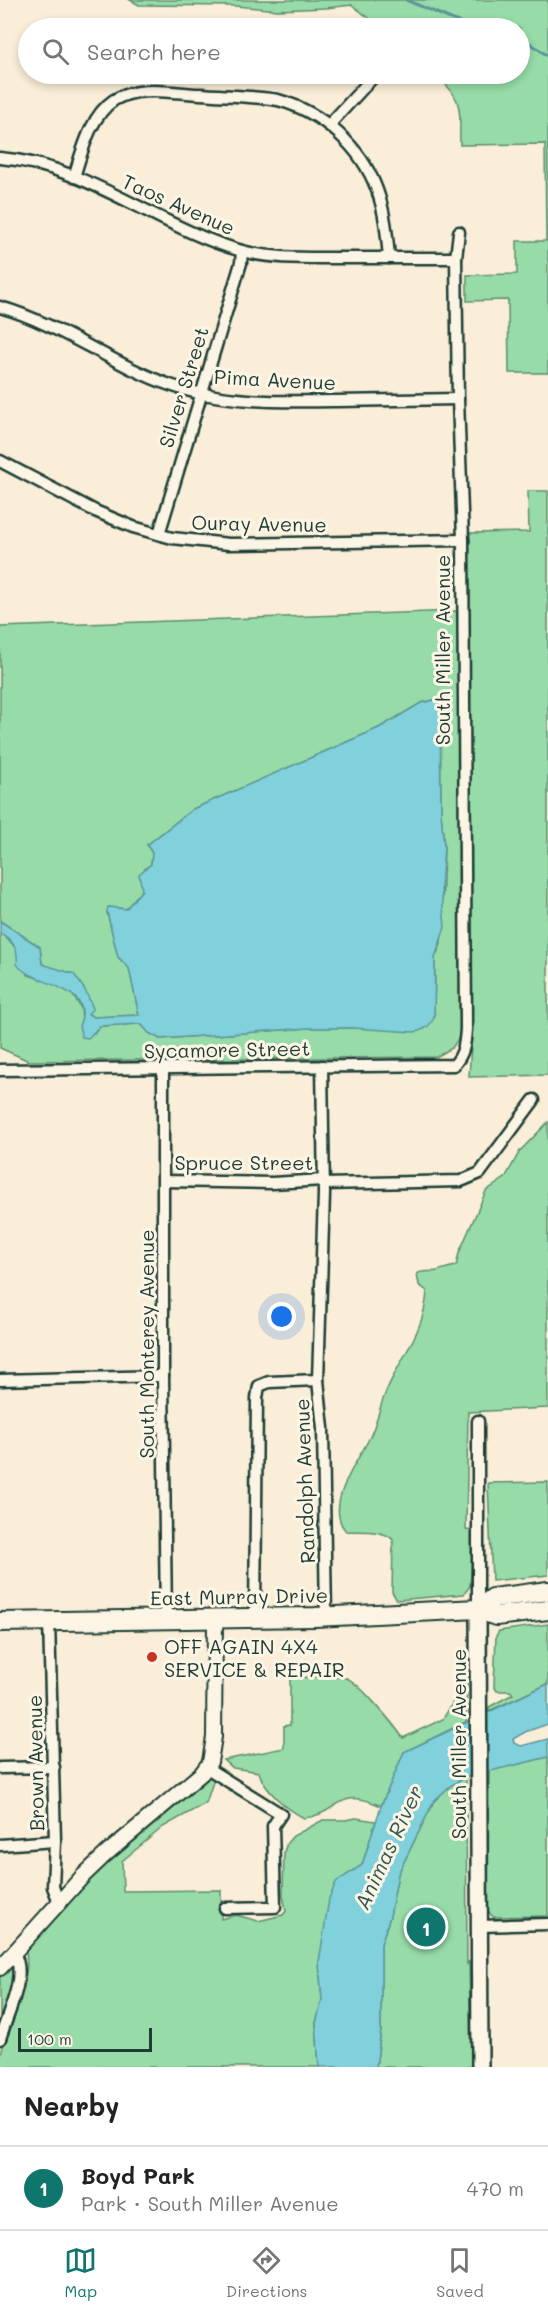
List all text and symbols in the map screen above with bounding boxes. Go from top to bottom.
search box [18,18,530,84]
icon: search [39,35,72,68]
text: Search here [87,37,221,66]
street label: Taos Avenue [119,168,239,240]
street label: Silver Street [152,323,214,451]
street label: Pima Avenue [213,363,337,395]
street label: Ouray Avenue [191,509,327,537]
street label: South Miller Avenue [429,555,455,745]
street label: Sycamore Street [144,1035,310,1063]
street label: Spruce Street [175,1149,313,1175]
street label: South Monterey Avenue [133,1229,159,1459]
your location [267,1302,296,1331]
street label: Randolph Avenue [288,1398,320,1564]
street label: East Murray Drive [150,1581,328,1611]
place label: OFF AGAIN 4X4 SERVICE & REPAIR [164,1633,344,1682]
street label: South Miller Avenue [445,1649,471,1839]
marker: OFF AGAIN 4X4 SERVICE & REPAIR [145,1650,159,1664]
street label: Brown Avenue [21,1695,49,1831]
water label: Animas River [347,1781,429,1913]
pin: 1 [406,1904,446,1950]
scale bar [18,2025,152,2052]
text: 100 m [27,2028,72,2049]
text: Nearby [24,2089,119,2123]
text: Boyd Park [81,2161,195,2190]
text: 1 [39,2175,48,2201]
text: 470 m [466,2175,524,2201]
text: Park · South Miller Avenue [81,2190,339,2216]
tab: Map [64,2244,97,2301]
tab: Directions [226,2244,307,2301]
tab: Saved [436,2244,484,2301]

